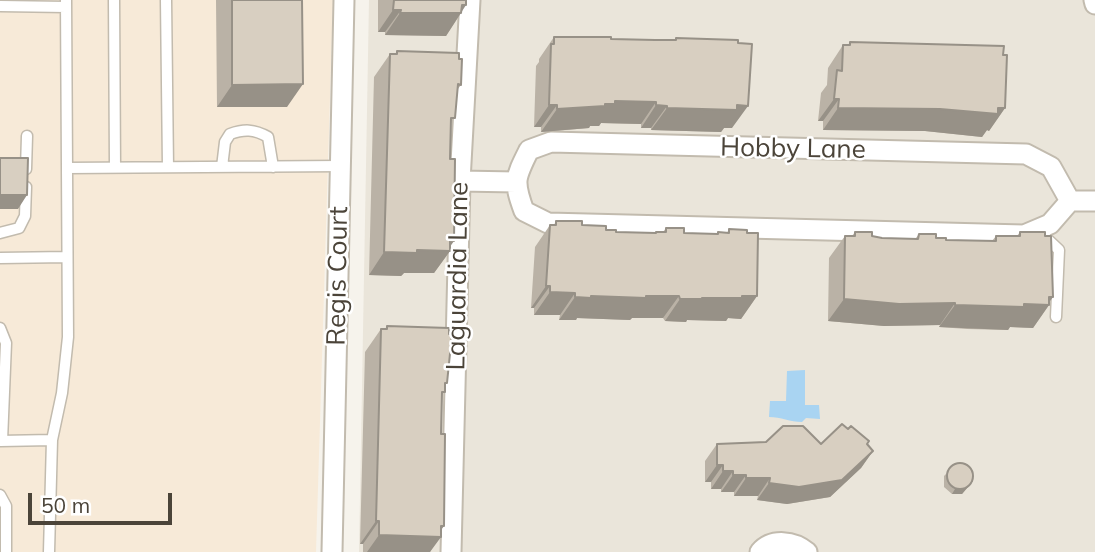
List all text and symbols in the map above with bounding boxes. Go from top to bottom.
street label: Hobby Lane [720,132,866,166]
street label: Laguardia Lane [441,181,475,371]
street label: Regis Court [321,206,355,346]
scale bar [32,478,175,522]
text: 50 m [41,492,90,518]

